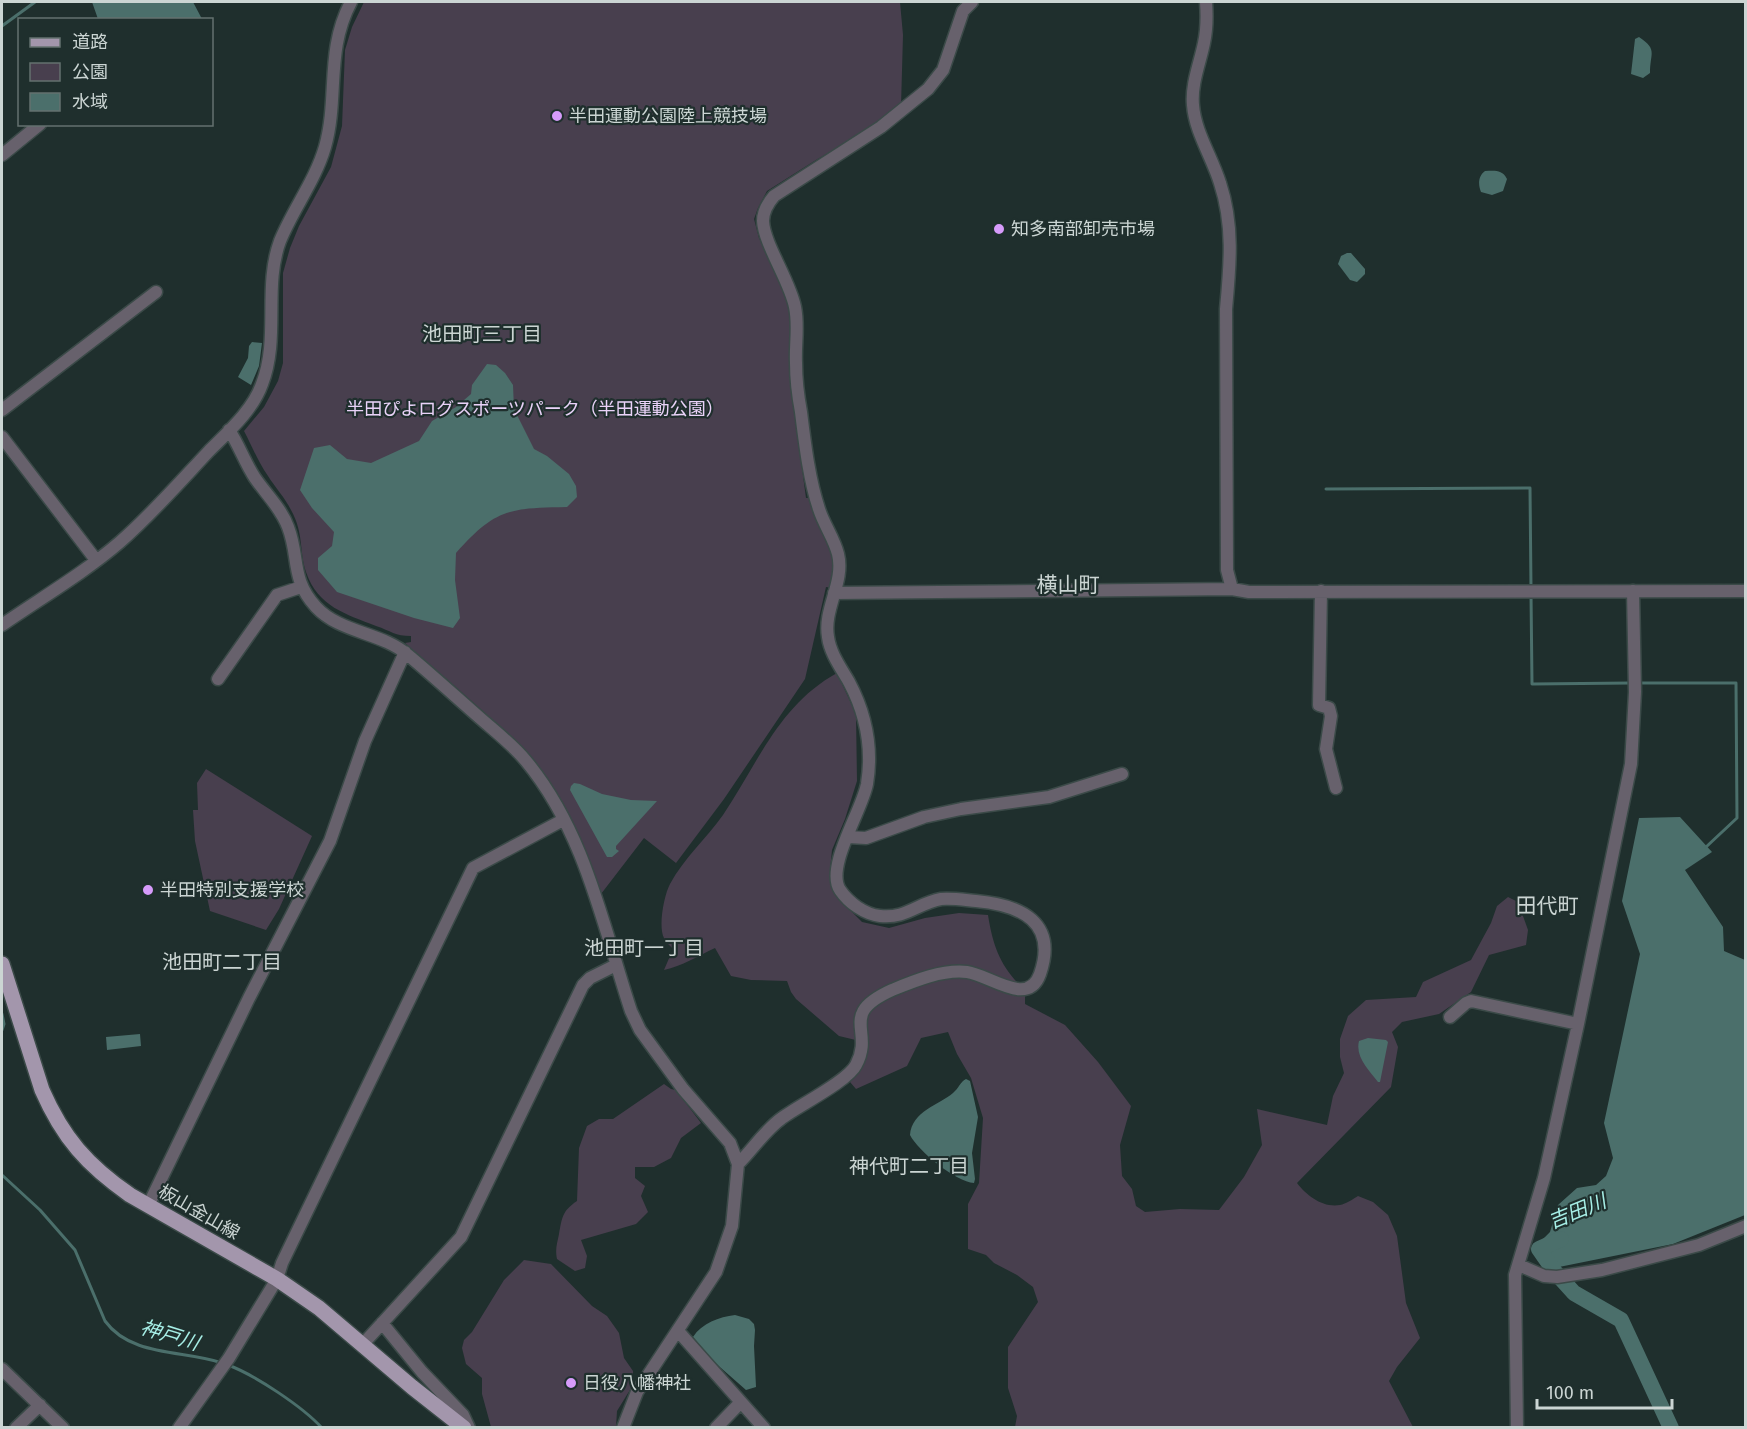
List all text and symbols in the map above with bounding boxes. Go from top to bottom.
legend [18,18,213,126]
text: 道路 [72,31,108,53]
text: 公園 [72,61,108,83]
text: 水域 [72,91,108,113]
place label: 半田運動公園陸上競技場 [569,105,767,127]
marker: 半田運動公園陸上競技場 [550,109,564,123]
place label: 知多南部卸売市場 [1011,218,1155,240]
marker: 知多南部卸売市場 [992,222,1006,236]
district label: 池田町三丁目 [422,322,542,346]
park label: 半田ぴよログスポーツパーク（半田運動公園） [346,398,724,420]
district label: 横山町 [1037,572,1100,598]
place label: 半田特別支援学校 [160,879,304,901]
marker: 半田特別支援学校 [141,883,155,897]
district label: 田代町 [1516,893,1579,919]
district label: 池田町一丁目 [584,936,704,960]
district label: 池田町二丁目 [162,950,282,974]
district label: 神代町二丁目 [849,1154,969,1178]
street label: 板山金山線 [155,1180,243,1244]
water label: 吉田川 [1545,1188,1611,1233]
water label: 神戸川 [138,1315,204,1356]
place label: 日役八幡神社 [583,1372,691,1394]
scale bar [1537,1372,1672,1410]
marker: 日役八幡神社 [564,1376,578,1390]
text: 100 m [1546,1382,1594,1404]

